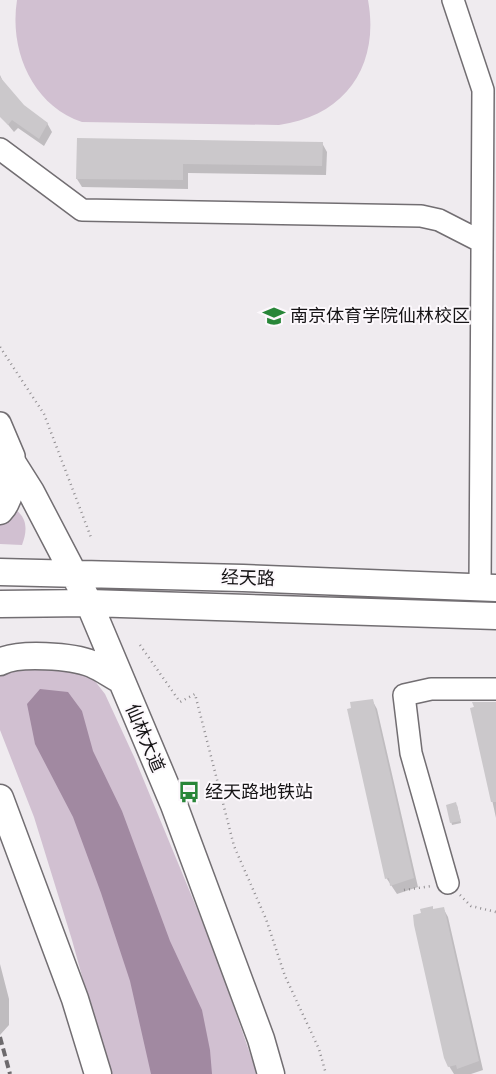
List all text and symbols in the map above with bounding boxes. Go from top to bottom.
school or university icon: 南京体育学院仙林校区 [261,303,287,329]
place label: 南京体育学院仙林校区 [290,306,470,326]
street label: 经天路 [221,567,275,589]
street label: 仙林大道 [122,701,168,775]
bus stop icon: 经天路地铁站 [176,779,202,805]
place label: 经天路地铁站 [205,782,313,802]

